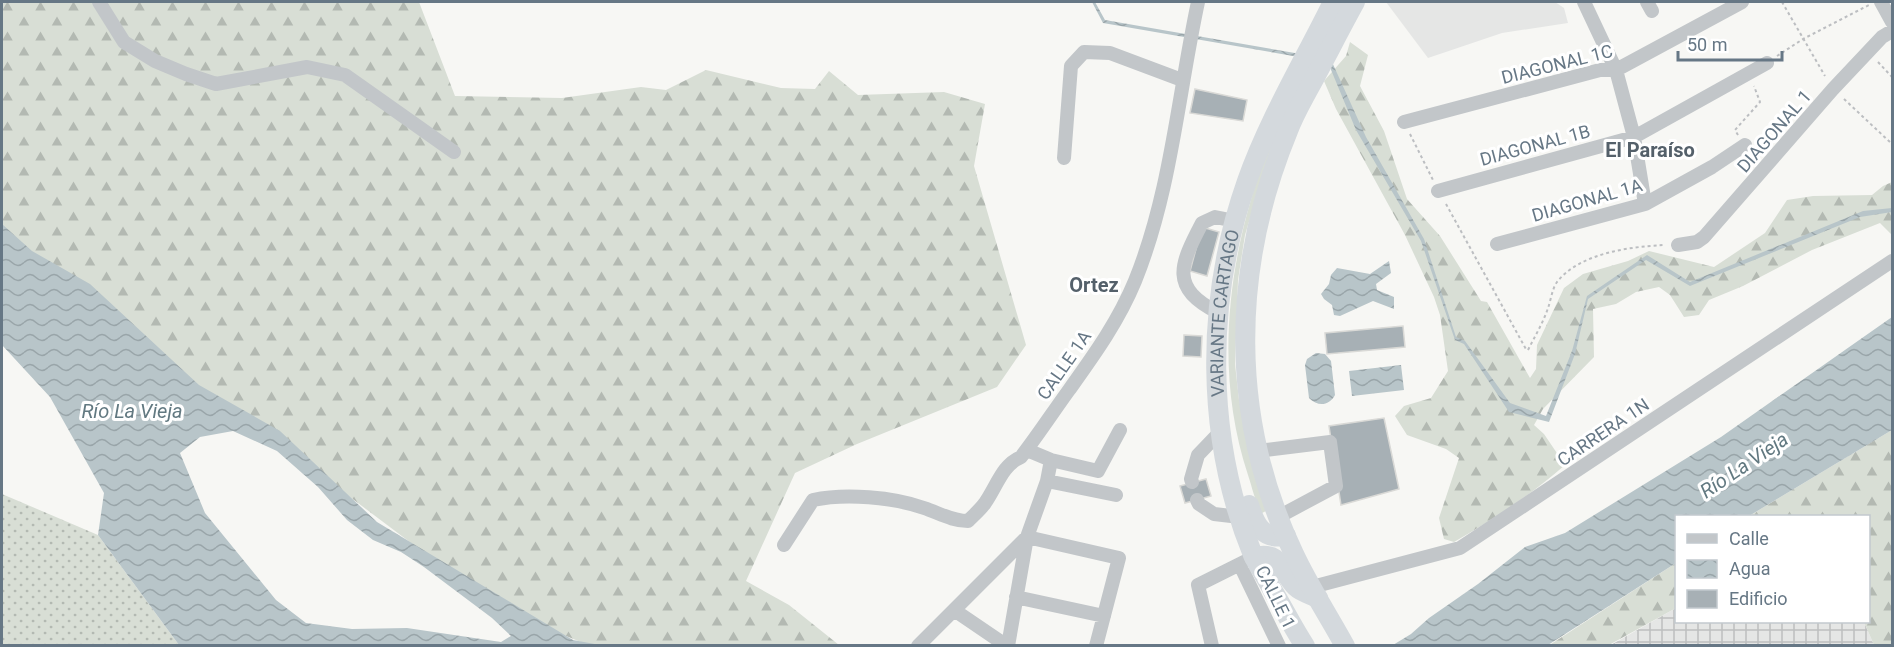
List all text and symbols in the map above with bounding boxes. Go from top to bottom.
scale bar [1678,24,1782,62]
text: 50 m [1687,34,1727,55]
street label: DIAGONAL 1C [1499,40,1615,88]
street label: DIAGONAL 1 [1733,86,1815,176]
street label: DIAGONAL 1B [1478,120,1592,170]
district label: El Paraíso [1605,138,1695,162]
street label: DIAGONAL 1A [1529,174,1645,226]
street label: VARIANTE CARTAGO [1206,227,1243,397]
district label: Ortez [1069,273,1119,297]
street label: CALLE 1A [1033,326,1096,404]
street label: CARRERA 1N [1553,394,1653,470]
water label: Río La Vieja [81,399,183,423]
water label: Río La Vieja [1695,427,1793,503]
legend [1675,515,1870,623]
text: Calle [1729,528,1769,549]
text: Agua [1729,558,1771,579]
street label: CALLE 1 [1252,562,1300,632]
text: Edificio [1729,588,1788,609]

